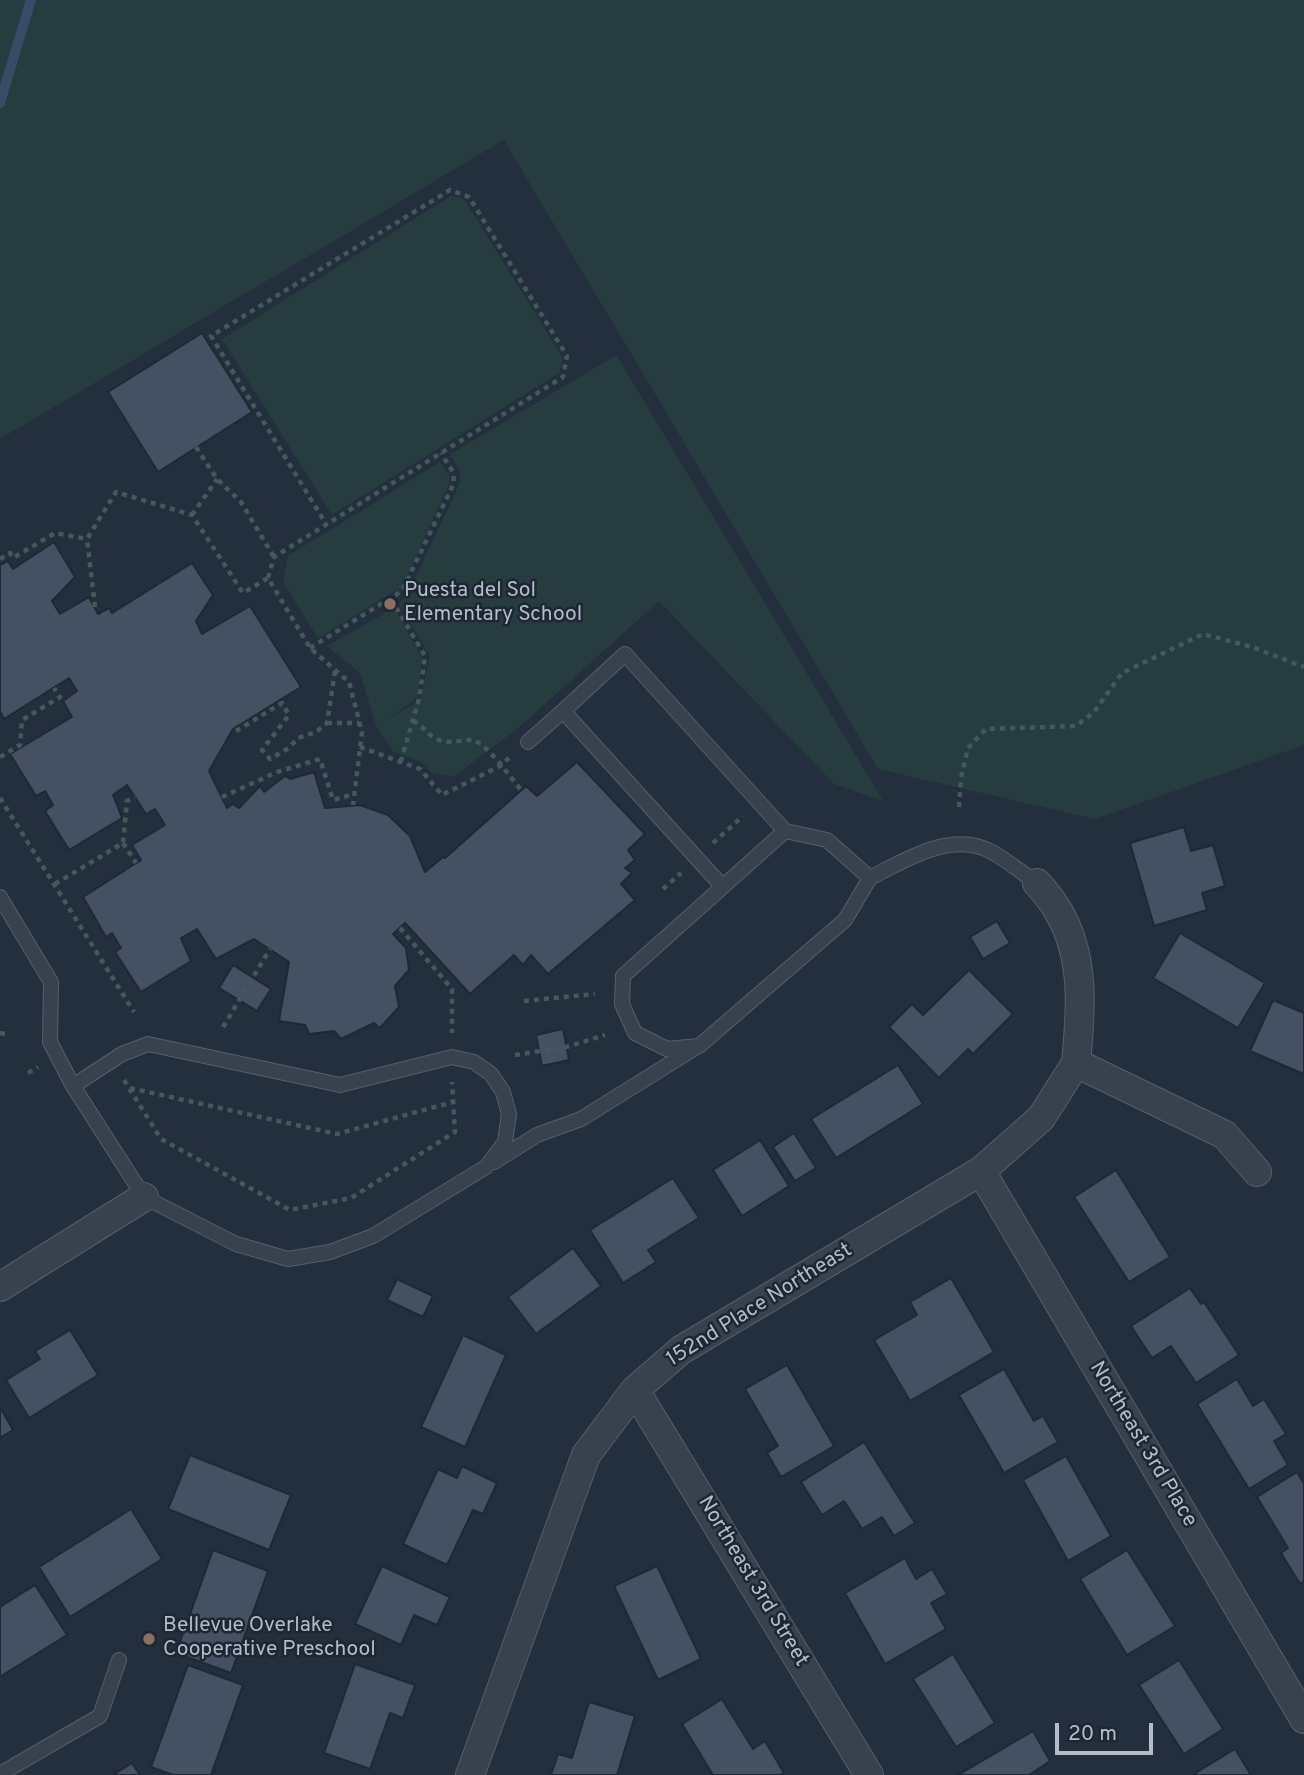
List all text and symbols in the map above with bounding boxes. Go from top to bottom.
place label: Puesta del Sol Elementary School [404,579,582,629]
marker: Puesta del Sol Elementary School [382,596,398,612]
street label: 152nd Place Northeast [663,1239,857,1373]
street label: Northeast 3rd Place [1083,1358,1201,1532]
street label: Northeast 3rd Street [691,1492,813,1672]
place label: Bellevue Overlake Cooperative Preschool [163,1614,376,1664]
marker: Bellevue Overlake Cooperative Preschool [141,1631,157,1647]
scale bar [1059,1708,1157,1752]
text: 20 m [1068,1721,1117,1748]

